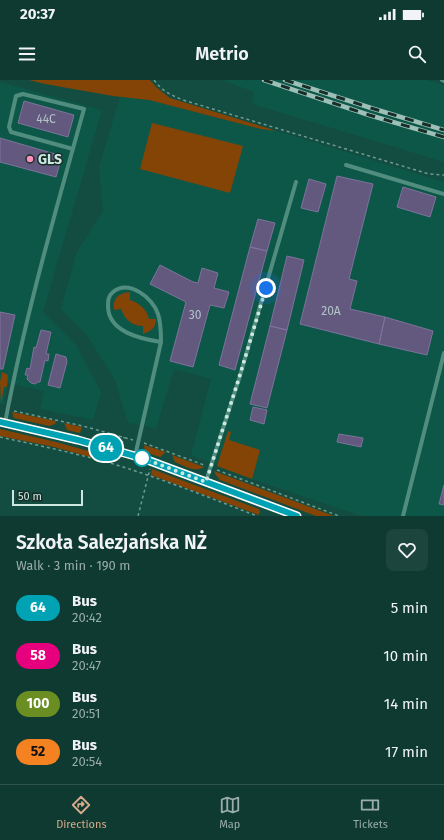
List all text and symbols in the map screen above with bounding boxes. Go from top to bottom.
text: 20:37 [20,5,55,23]
icon: menu [16,43,38,65]
text: Metrio [195,43,249,65]
icon: search [406,43,428,65]
house number: 44C [36,112,56,126]
place label: GLS [38,151,62,168]
marker: GLS [25,154,35,164]
your location [256,278,276,298]
house number: 20A [321,304,341,318]
house number: 30 [189,308,202,322]
line badge: 64 [88,435,124,461]
text: 64 [98,439,114,456]
unlabelled marker [133,449,151,467]
scale bar [12,488,83,507]
text: 50 m [18,490,42,503]
button: heart [386,529,428,571]
text: Szkoła Salezjańska NŻ [16,531,207,554]
text: Walk · 3 min · 190 m [16,558,130,573]
text: Bus [72,592,97,610]
text: 64 [30,599,46,616]
text: 5 min [391,599,428,617]
text: 20:42 [72,610,102,625]
text: Bus [72,640,97,658]
text: 58 [30,647,46,664]
text: 10 min [383,647,428,665]
text: 20:47 [72,658,101,673]
text: Bus [72,688,97,706]
text: 100 [27,695,49,712]
text: 14 min [384,695,428,713]
text: 20:51 [72,706,100,721]
text: Bus [72,736,97,754]
text: 52 [31,743,45,760]
text: 17 min [385,743,428,761]
text: 20:54 [72,754,102,769]
tab: Directions [56,794,107,831]
tab: Map [219,794,241,831]
tab: Tickets [353,794,388,831]

